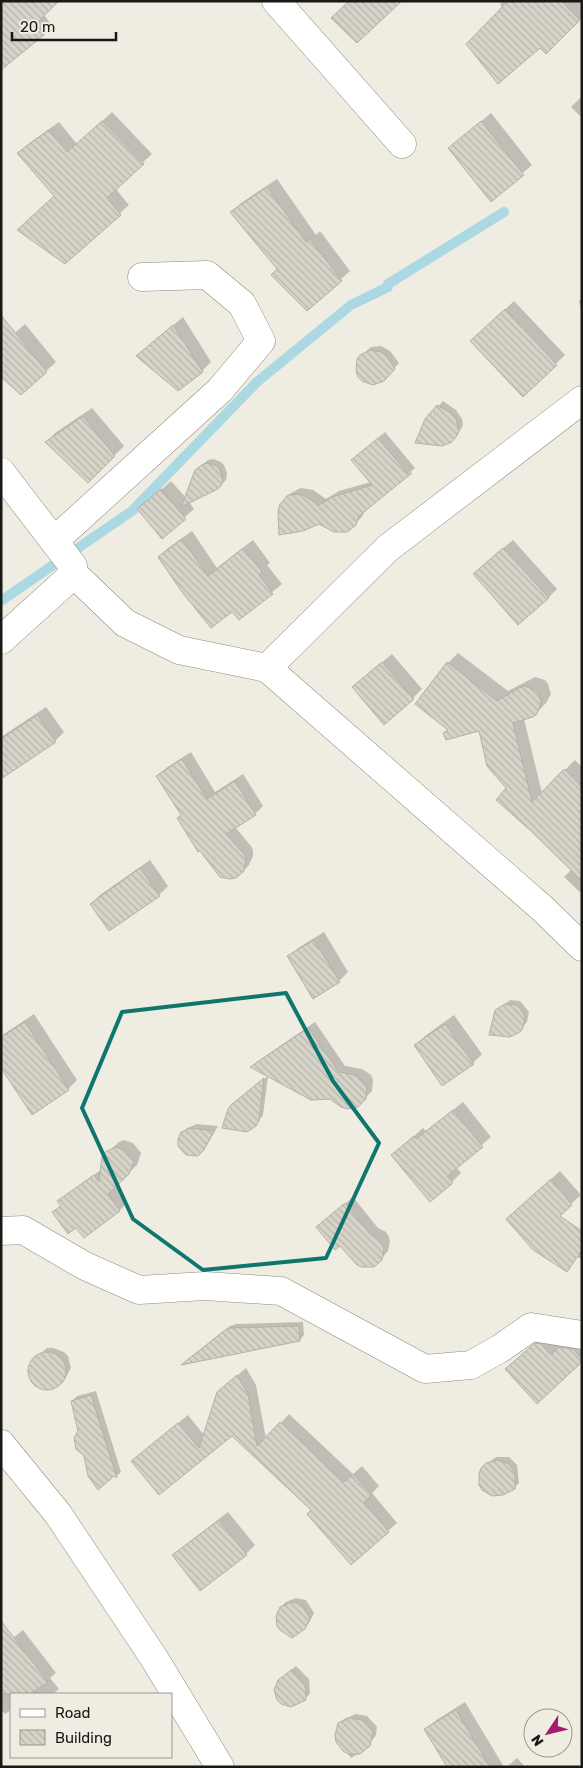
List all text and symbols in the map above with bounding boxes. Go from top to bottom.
scale bar [12,10,116,42]
text: 20 m [20,18,55,36]
legend [10,1693,172,1758]
text: Road [55,1704,91,1722]
north arrow [523,1708,573,1758]
text: Building [55,1729,112,1747]
text: N [528,1731,548,1749]

